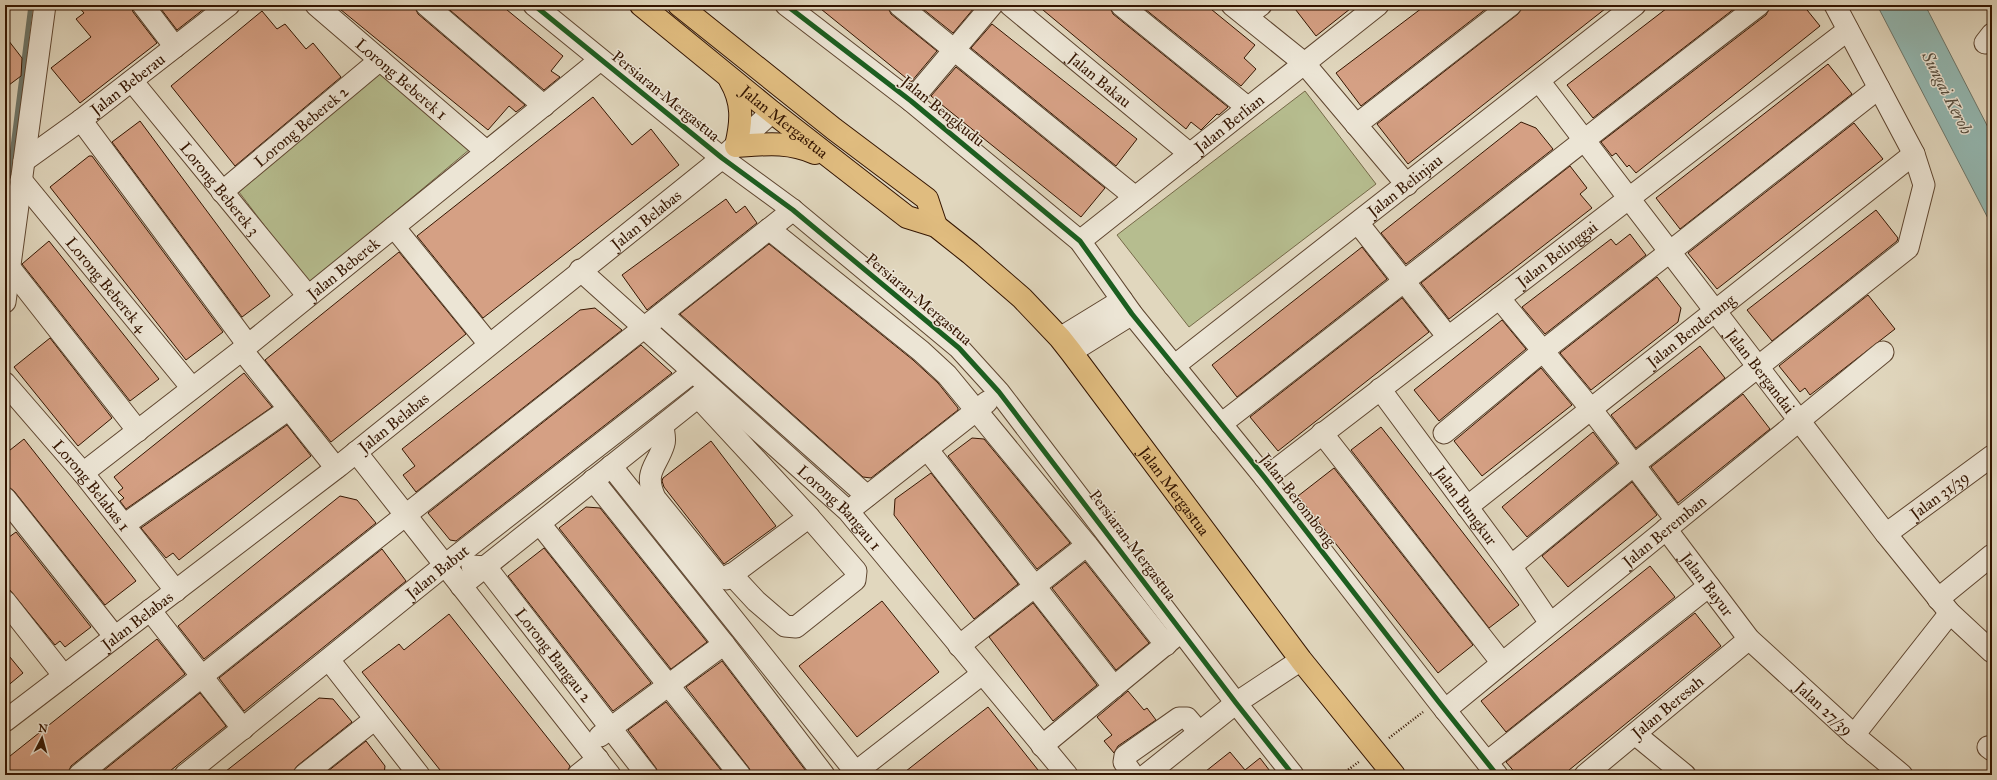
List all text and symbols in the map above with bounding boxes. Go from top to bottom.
street label: Lorong Beberek 1 [352,34,452,123]
street label: Persiaran Mergastua [608,47,724,146]
street label: Jalan Bakau [1063,47,1136,111]
water label: Sungai Keroh [1917,47,1977,138]
street label: Jalan Beberau [85,49,169,121]
street label: Jalan Bengkudu [895,70,989,152]
street label: Jalan Mergastua [735,80,832,162]
street label: Lorong Beberek 2 [250,81,352,171]
street label: Jalan Berlian [1189,89,1268,158]
street label: Lorong Beberek 3 [176,138,264,239]
street label: Jalan Belinjau [1362,150,1446,223]
street label: Jalan Belabas [605,185,685,255]
street label: Jalan Belinggai [1511,216,1601,293]
street label: Lorong Beberek 4 [62,233,152,337]
street label: Jalan Beberek [301,233,383,305]
street label: Persiaran Mergastua [861,249,976,350]
street label: Jalan Benderung [1641,289,1740,373]
street label: Jalan Bergandai [1721,323,1800,417]
street label: Jalan Belabas [353,388,432,458]
street label: Lorong Belabas 1 [49,436,134,535]
street label: Jalan Mergastua [1133,441,1214,539]
street label: Jalan Berombong [1254,448,1341,551]
street label: Lorong Bangau 1 [794,461,886,554]
street label: Jalan Bungkur [1429,461,1502,549]
street label: Jalan 31/39 [1904,467,1972,525]
street label: Persiaran Mergastua [1085,486,1181,605]
street label: Jalan Beremban [1617,491,1710,573]
street label: Jalan Babut [400,540,473,605]
street label: Jalan Bayur [1675,547,1738,620]
street label: Jalan Belabas [96,587,177,656]
street label: Lorong Bangau 2 [512,604,596,706]
street label: Jalan Beresah [1626,671,1707,744]
street label: Jalan 27/39 [1790,676,1857,739]
north arrow [22,718,62,758]
text: N [38,722,49,736]

